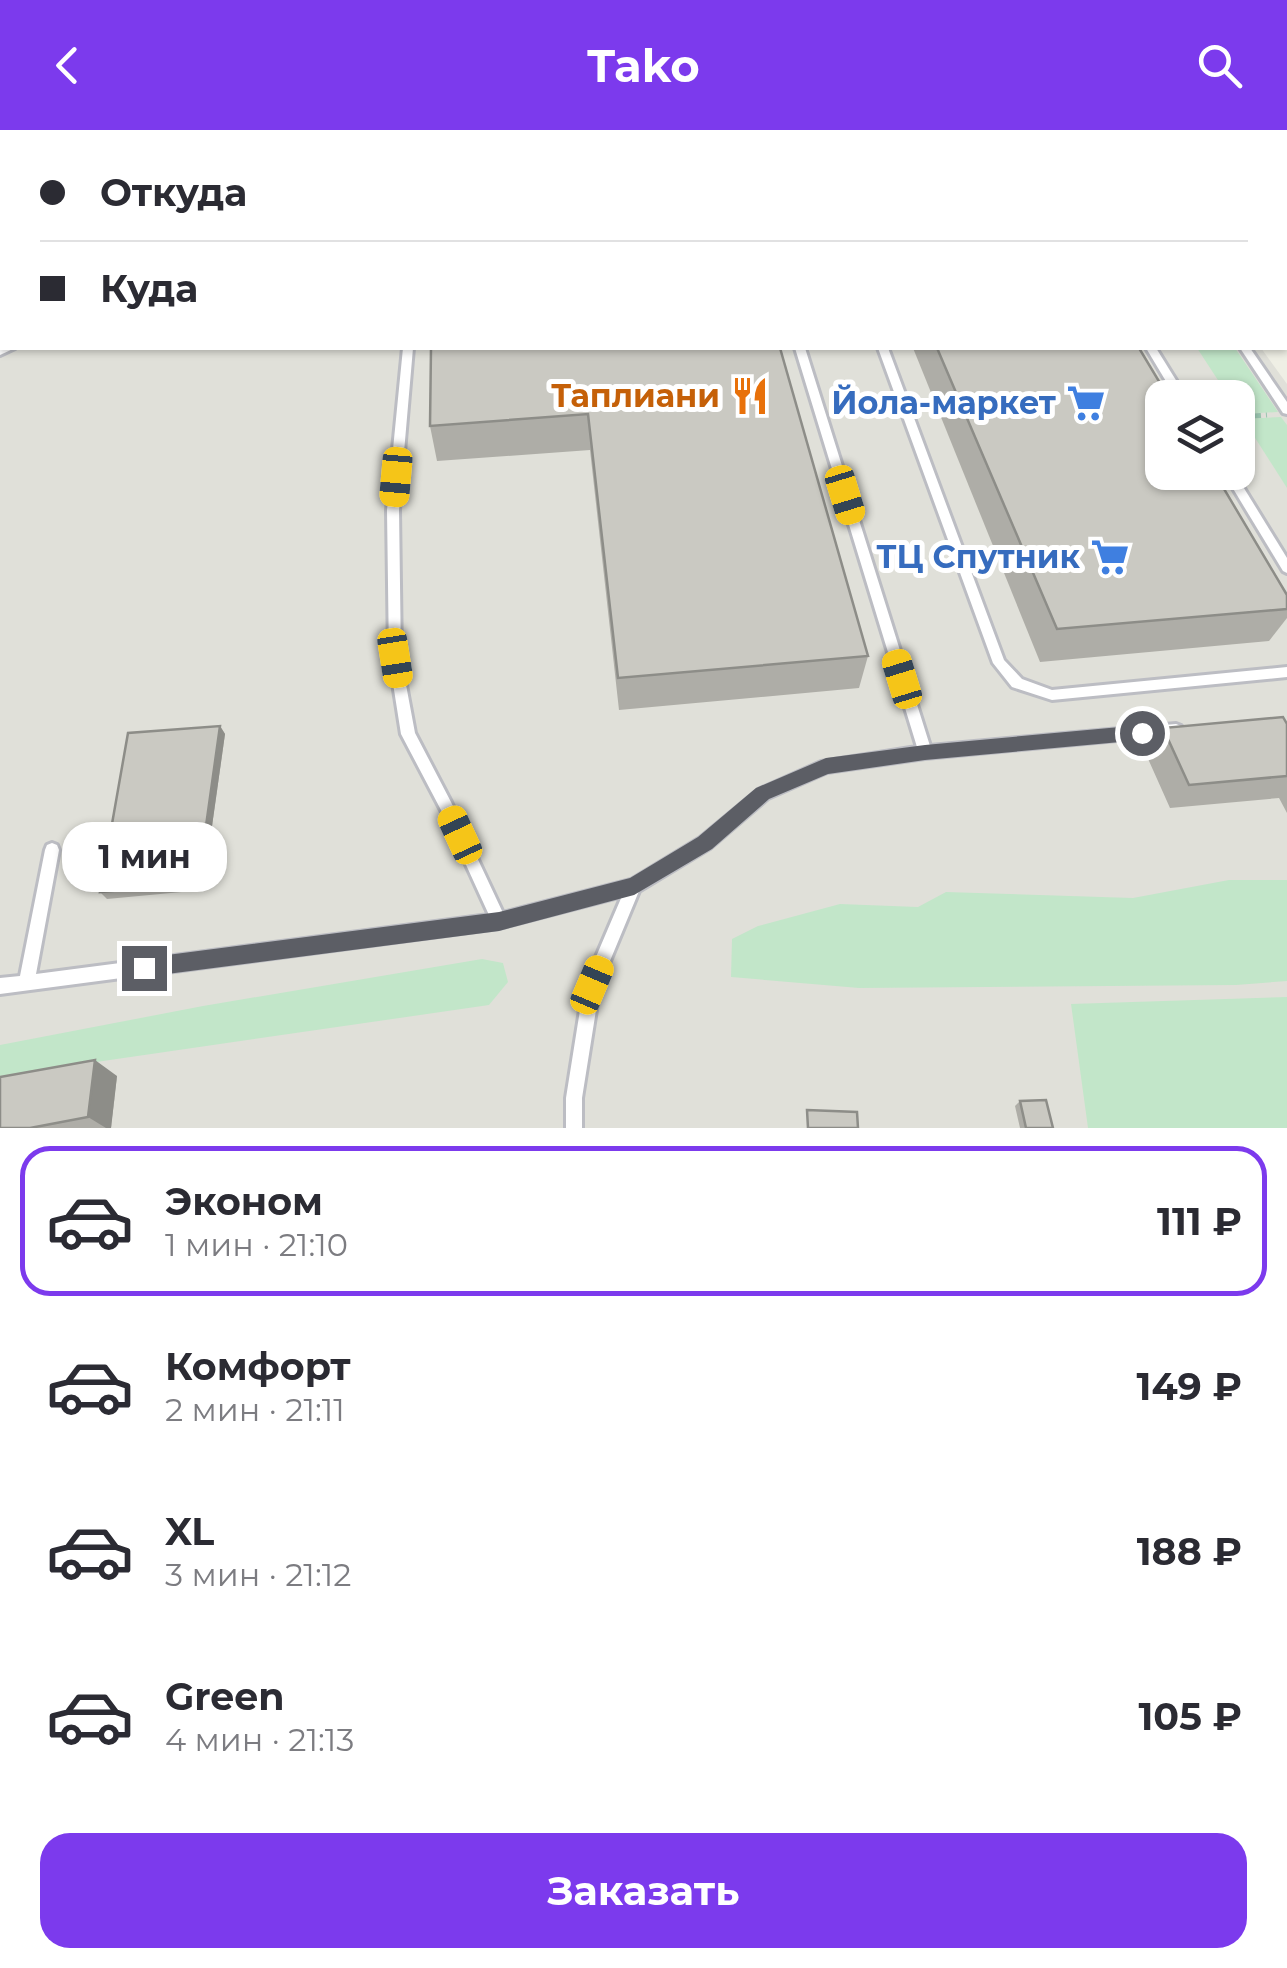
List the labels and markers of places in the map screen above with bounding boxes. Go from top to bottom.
restaurant icon: Таплиани [729,375,771,417]
place label: Таплиани [551,376,720,415]
supermarket icon: Йола-маркет [1065,382,1107,424]
place label: Йола-маркет [831,383,1056,422]
supermarket icon: ТЦ Спутник [1089,536,1131,578]
place label: ТЦ Спутник [876,537,1080,576]

